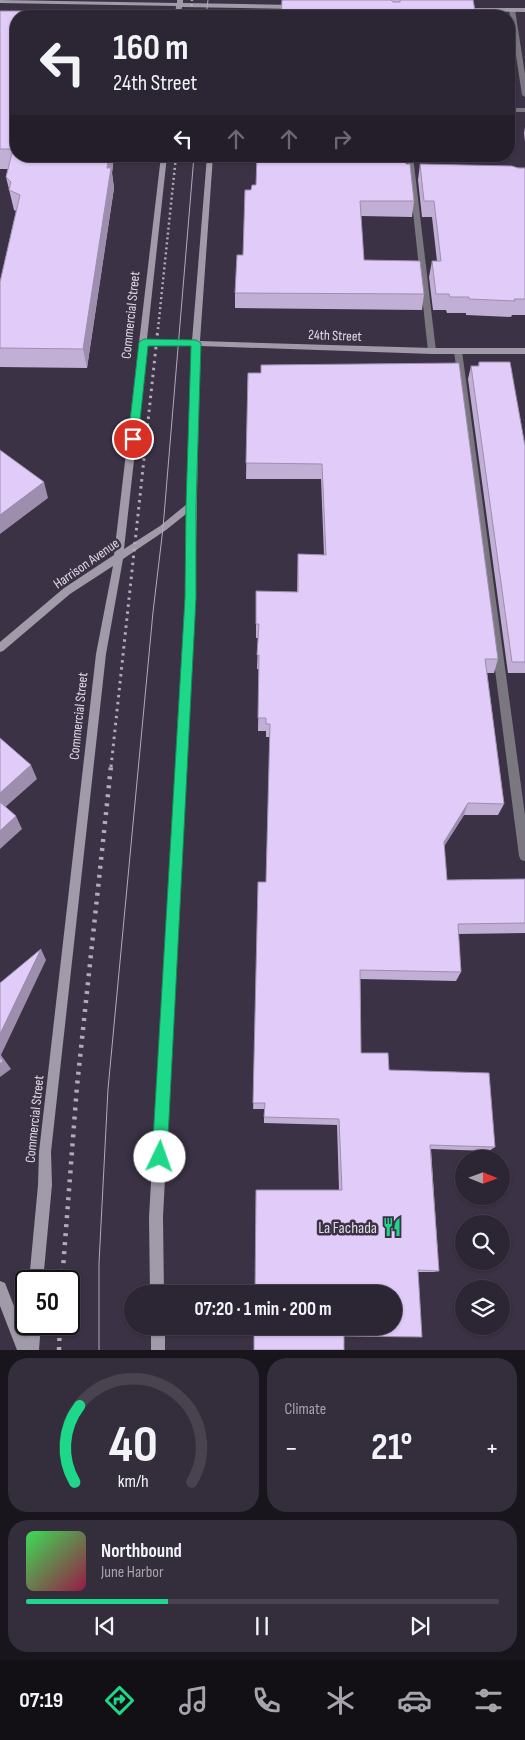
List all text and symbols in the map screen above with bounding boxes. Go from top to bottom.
text: 160 m [113,27,189,70]
icon: left [30,30,95,95]
text: 24th Street [113,70,197,97]
icon: left [169,125,197,153]
icon: ahead [222,125,250,153]
icon: ahead [275,125,303,153]
icon: right [328,125,356,153]
street label: Commercial Street [117,270,144,360]
street label: 24th Street [308,326,362,345]
pin [112,418,154,460]
icon: arrive [119,425,147,453]
street label: Harrison Avenue [50,535,122,592]
street label: Commercial Street [65,671,92,761]
street label: Commercial Street [21,1074,48,1164]
position arrow [133,1130,185,1182]
north arrow [455,1150,510,1205]
map controls [455,1150,510,1335]
button: search [455,1215,510,1270]
restaurant icon: La Fachada [381,1216,403,1238]
place label: La Fachada [318,1219,377,1238]
speed limit sign: 50 [15,1270,80,1335]
button: layers [455,1280,510,1335]
text: 07:20 · 1 min · 200 m [194,1298,332,1321]
text: Climate [285,1400,326,1419]
text: 40 [109,1414,158,1477]
text: 21° [371,1425,412,1470]
text: − [285,1432,298,1465]
text: + [485,1432,499,1465]
text: km/h [118,1471,149,1492]
text: Northbound [101,1540,182,1563]
text: June Harbor [101,1563,164,1582]
icon: previous [91,1612,119,1640]
icon: pause [248,1612,276,1640]
icon: next [406,1612,434,1640]
icon: directions [102,1683,137,1718]
icon: music [176,1683,211,1718]
icon: phone [249,1683,284,1718]
icon: climate [323,1683,358,1718]
icon: car [397,1683,432,1718]
icon: filters [471,1683,506,1718]
text: 07:19 [19,1687,63,1714]

